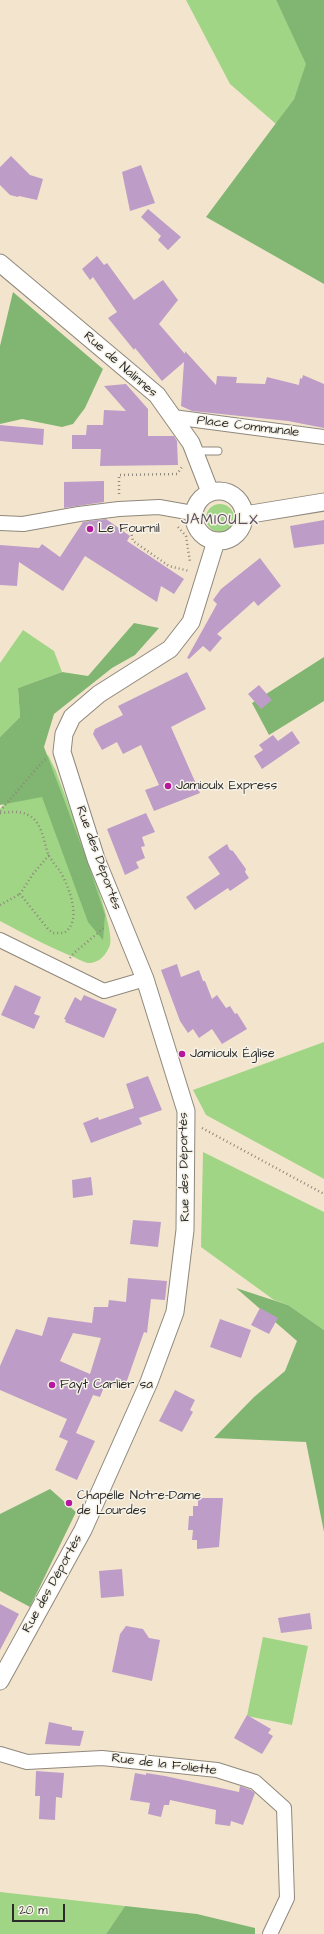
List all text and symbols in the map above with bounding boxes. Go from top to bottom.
street label: Rue de Nalinnes [80,329,160,401]
street label: Place Communale [196,413,300,441]
district label: JAMIOULX [181,512,259,530]
place label: Le Fournil [98,521,160,537]
marker: Le Fournil [85,524,95,534]
place label: Jamioulx Express [176,778,277,794]
marker: Jamioulx Express [163,781,173,791]
street label: Rue des Déportés [72,804,124,912]
place label: Jamioulx Église [190,1046,275,1062]
marker: Jamioulx Église [177,1049,187,1059]
street label: Rue des Déportés [176,1112,194,1222]
place label: Fayt Carlier sa [60,1377,153,1393]
marker: Fayt Carlier sa [47,1380,57,1390]
place label: Chapelle Notre-Dame de Lourdes [77,1488,201,1519]
marker: Chapelle Notre-Dame de Lourdes [64,1498,74,1508]
street label: Rue des Déportés [20,1532,86,1636]
street label: Rue de la Foliette [111,1751,217,1779]
scale bar [14,1896,67,1922]
text: 20 m [19,1902,48,1919]

